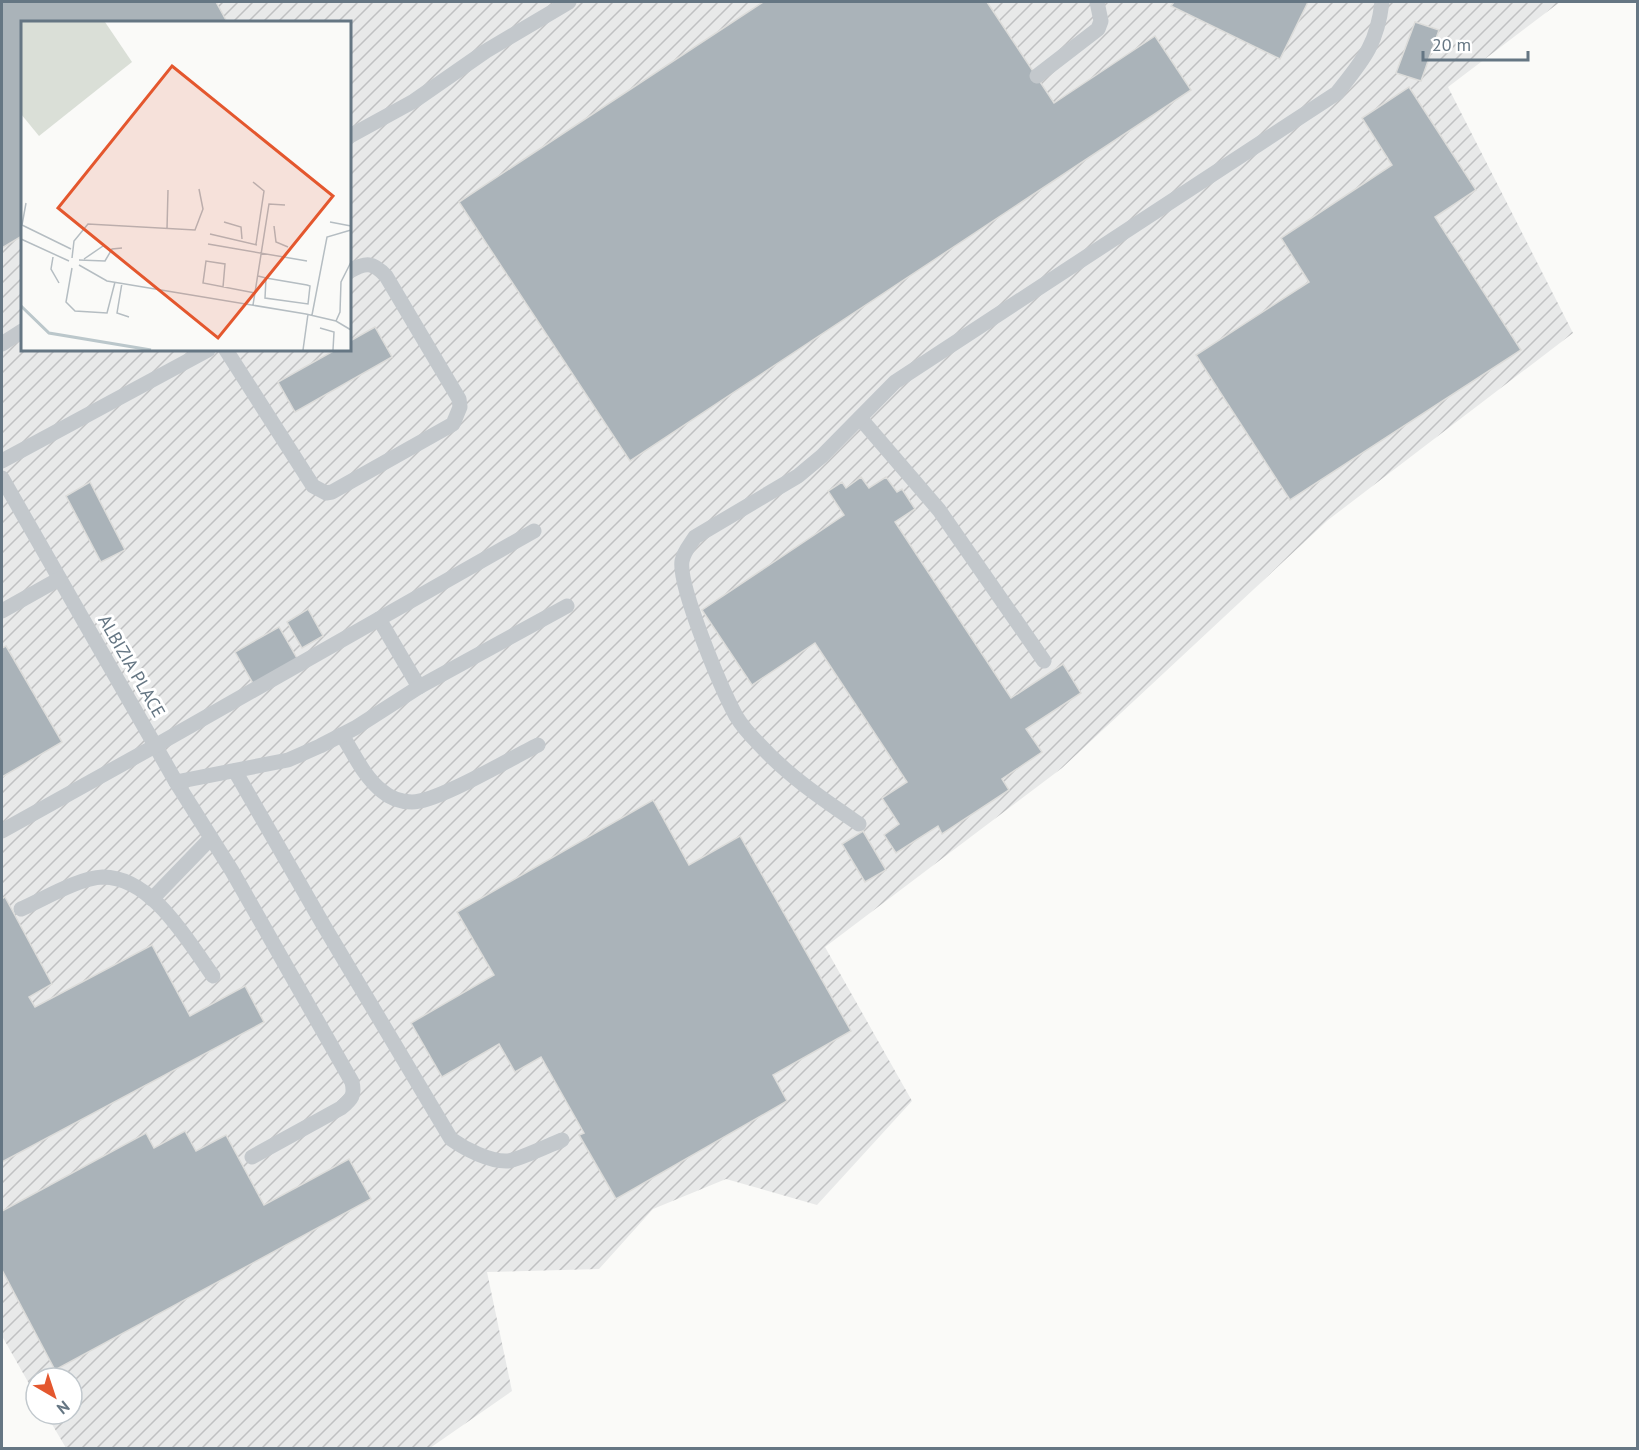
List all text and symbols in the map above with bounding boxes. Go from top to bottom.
inset map [21,21,351,351]
scale bar [1423,24,1528,62]
text: 20 m [1432,33,1471,56]
street label: ALBIZIA PLACE [93,611,171,721]
north arrow [24,1366,84,1426]
text: N [53,1397,74,1419]

